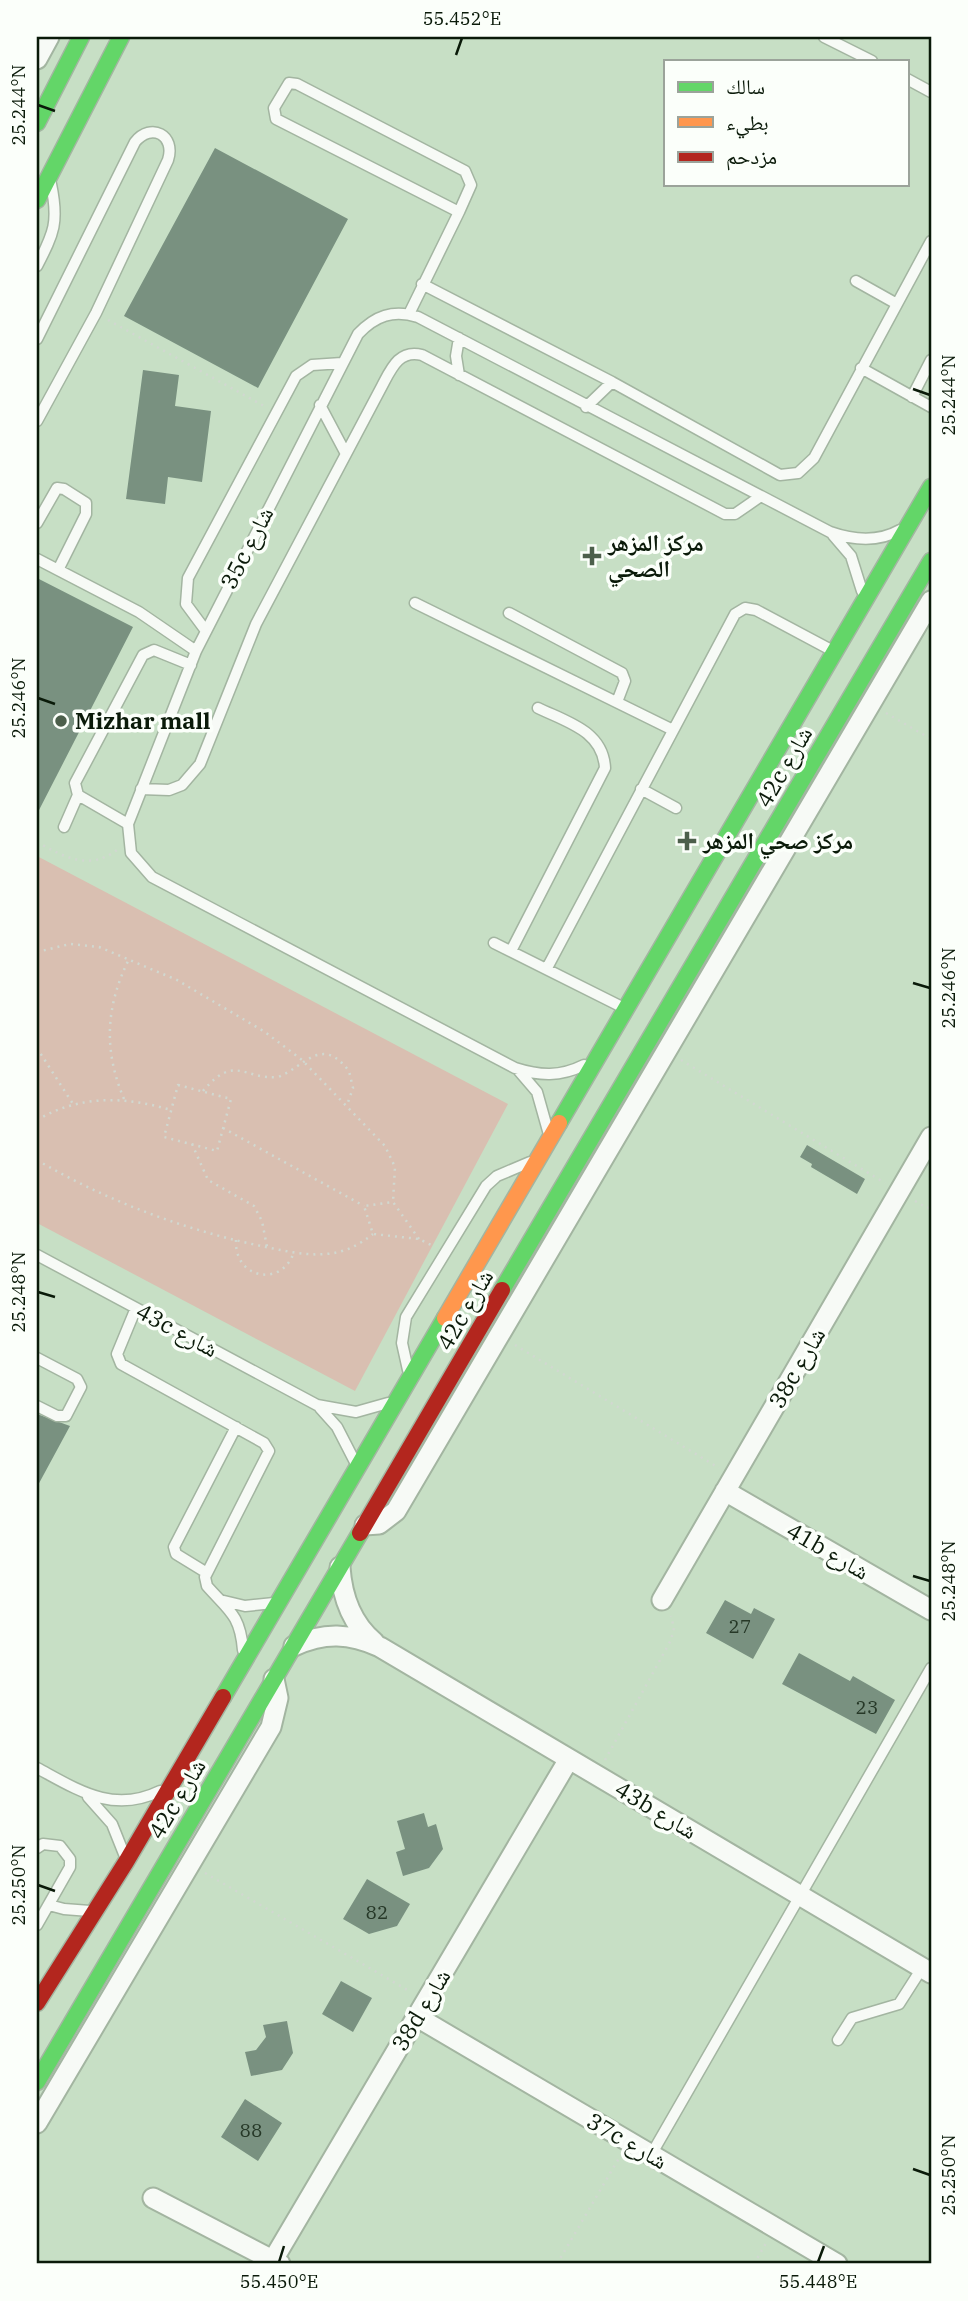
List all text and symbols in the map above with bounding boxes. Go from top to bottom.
text: 55.452°E [423,7,501,30]
legend [664,60,908,186]
text: 25.244°N [7,64,30,146]
text: سالك [726,72,765,100]
text: بطيء [726,108,769,139]
text: مزدحم [726,142,777,171]
text: 25.244°N [937,354,960,436]
street label: 35c شارع [213,501,280,594]
place label: مركز المزهر الصحي [607,527,704,588]
marker: مركز المزهر الصحي [582,546,602,566]
text: 25.246°N [7,657,30,739]
place label: Mizhar mall [75,705,210,735]
marker: Mizhar mall [53,713,69,729]
street label: 42c شارع [748,721,819,813]
place label: مركز صحي المزهر [702,825,853,860]
marker: مركز صحي المزهر [677,831,697,851]
text: 25.246°N [937,947,960,1029]
text: 25.248°N [7,1251,30,1333]
street label: 42c شارع [429,1264,500,1356]
street label: 43c شارع [131,1295,224,1364]
street label: 38c شارع [761,1322,832,1414]
street label: 41b شارع [781,1515,875,1587]
text: 25.248°N [937,1540,960,1622]
house number: 27 [729,1614,751,1638]
house number: 23 [856,1695,878,1719]
street label: 42c شارع [140,1753,213,1845]
street label: 43b شارع [610,1773,703,1846]
text: 25.250°N [7,1844,30,1926]
house number: 82 [366,1900,388,1924]
street label: 38d شارع [384,1963,457,2057]
street label: 37c شارع [581,2105,673,2176]
house number: 88 [240,2118,262,2142]
text: 25.250°N [937,2134,960,2216]
text: 55.450°E [240,2270,318,2293]
text: 55.448°E [779,2270,857,2293]

